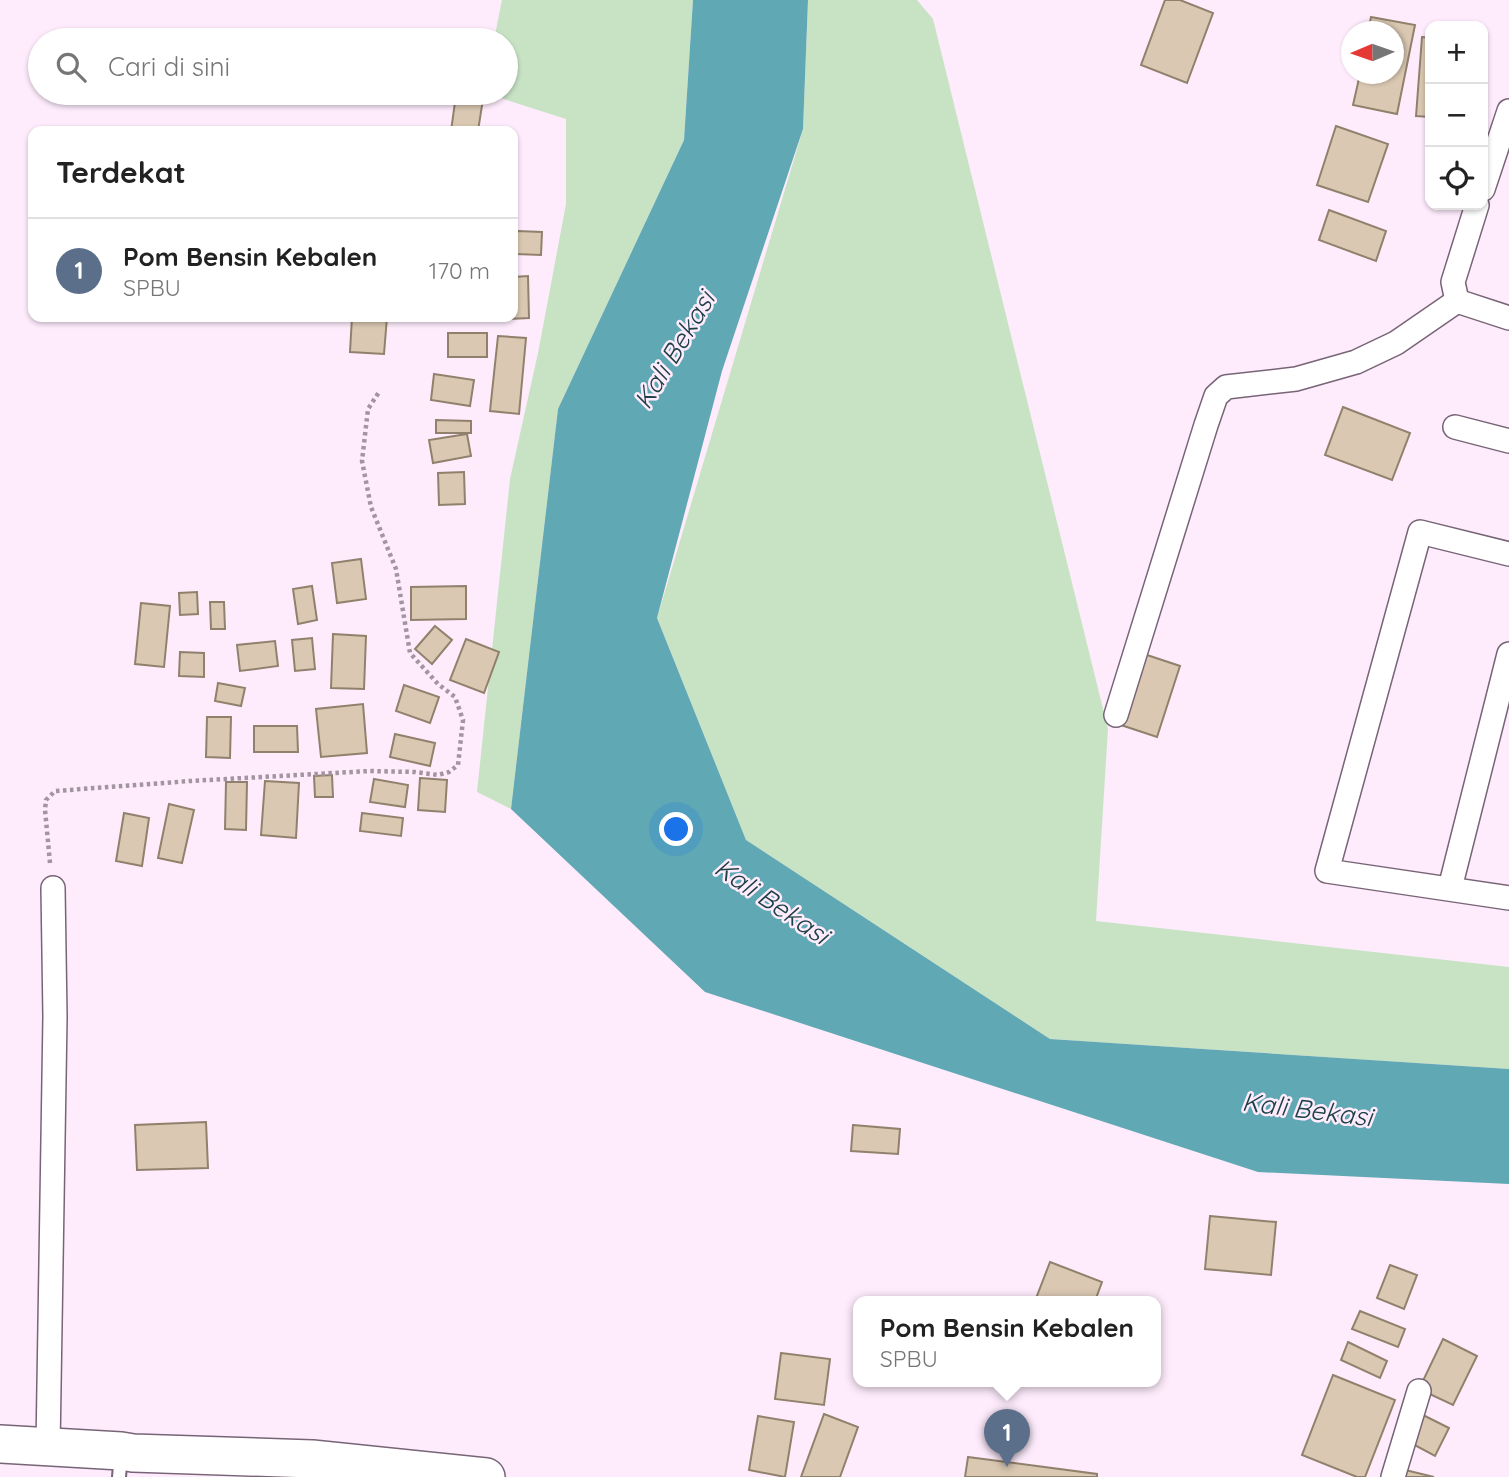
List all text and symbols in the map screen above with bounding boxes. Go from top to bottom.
north arrow [1341,21,1404,84]
map controls [1425,21,1488,210]
button: + [1425,21,1488,84]
search box [28,28,518,105]
icon: search [52,48,90,86]
text: Cari di sini [108,50,230,83]
button: − [1425,84,1488,147]
button: locate [1425,147,1488,210]
text: Terdekat [56,153,186,191]
text: Pom Bensin Kebalen [123,240,377,273]
text: 1 [75,256,83,285]
text: 170 m [429,256,490,285]
text: SPBU [123,273,181,302]
water label: Kali Bekasi [626,282,724,415]
your location [659,812,693,846]
water label: Kali Bekasi [709,851,838,953]
water label: Kali Bekasi [1240,1085,1377,1134]
popup [853,1296,1161,1387]
text: Pom Bensin Kebalen [880,1311,1134,1344]
text: SPBU [880,1344,938,1373]
pin: 1 [984,1409,1030,1467]

